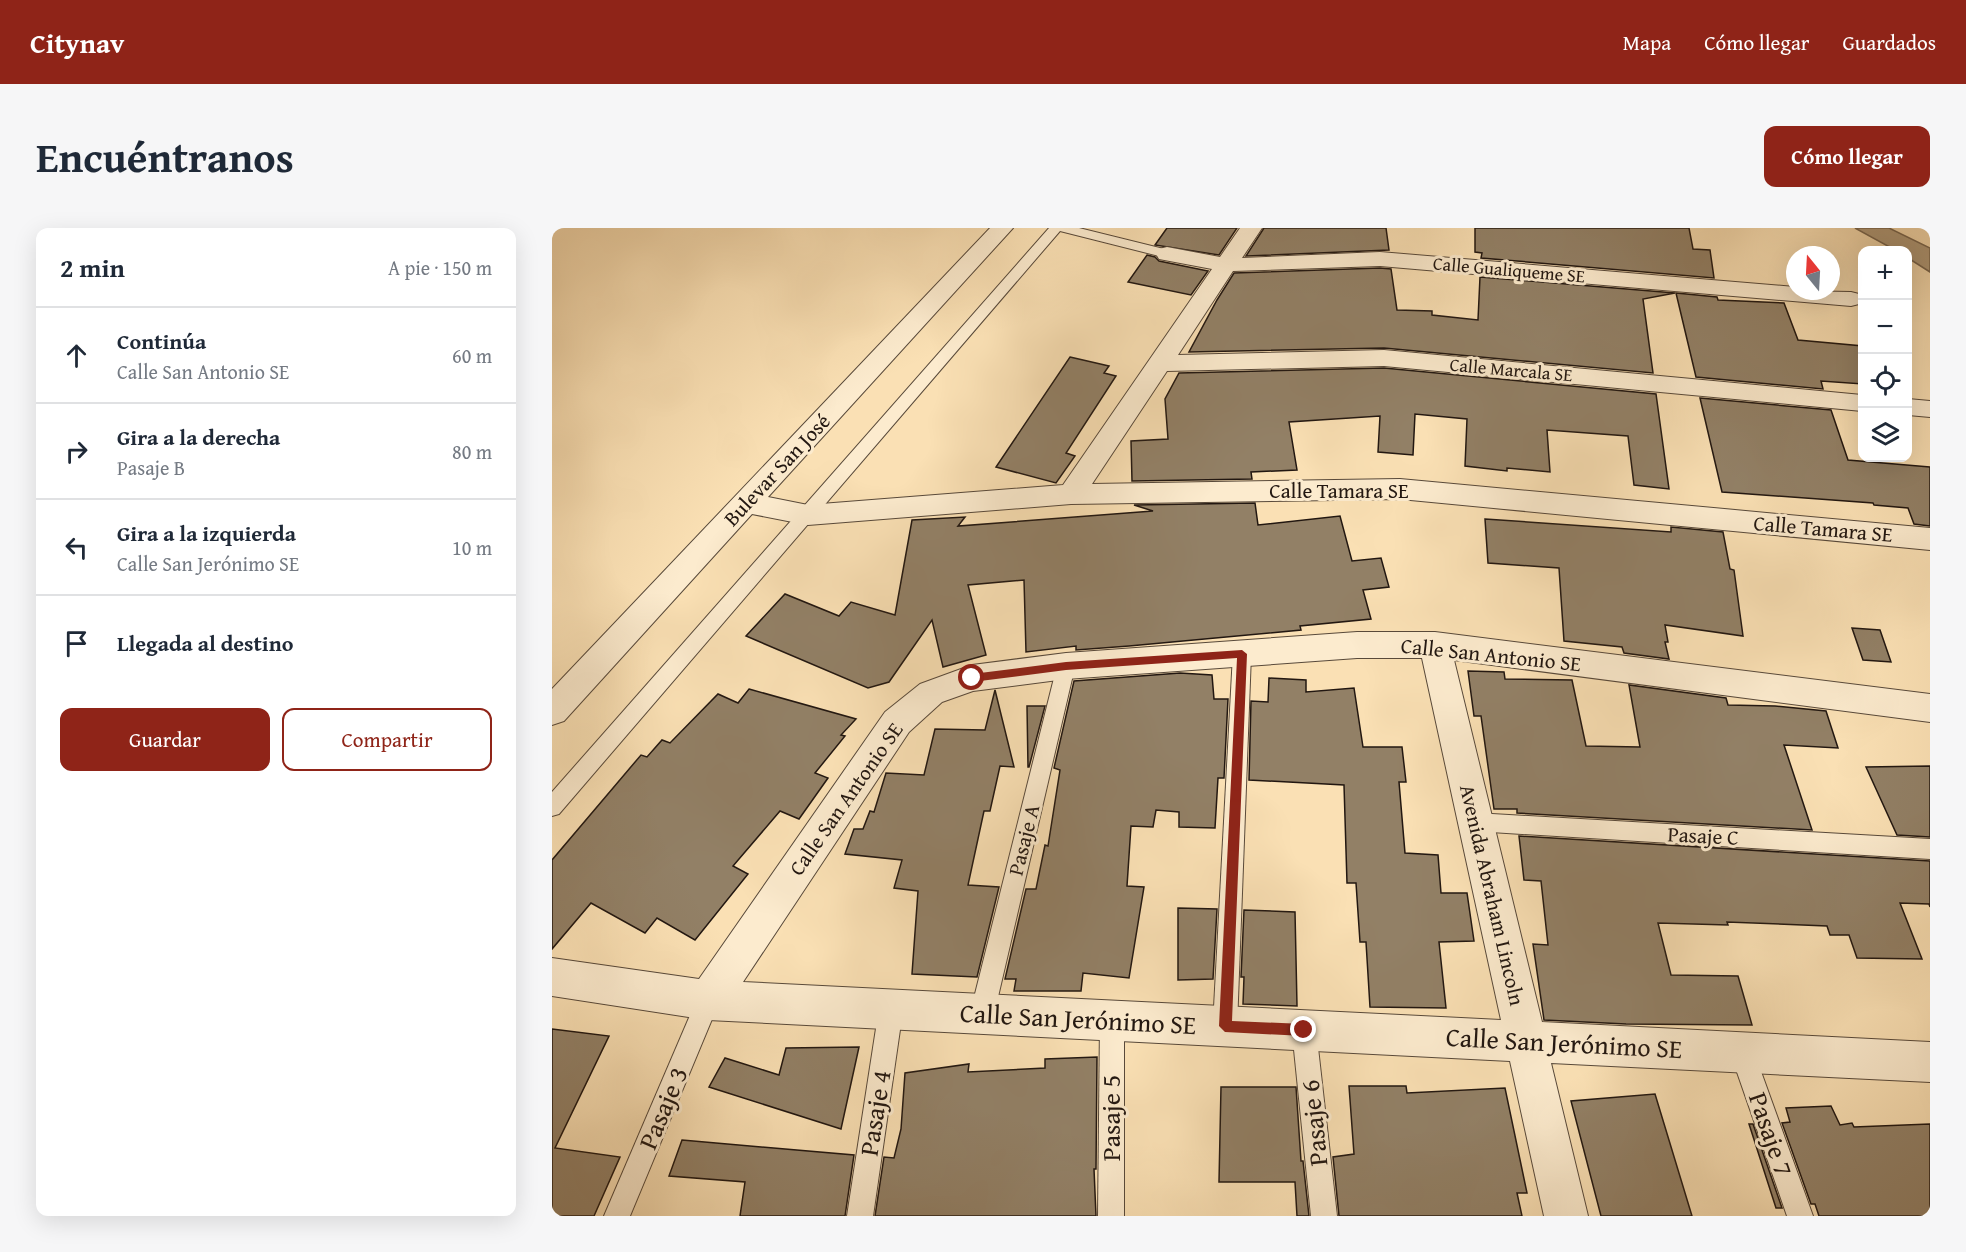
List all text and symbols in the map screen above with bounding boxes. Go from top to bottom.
text: Citynav [30,22,124,63]
text: Mapa [1623,27,1671,58]
text: Cómo llegar [1704,27,1809,58]
text: Guardados [1842,27,1936,58]
text: Encuéntranos [36,126,294,187]
button: Cómo llegar [1764,126,1930,187]
north arrow [1786,246,1840,300]
map controls [1858,246,1912,462]
button: + [1858,246,1912,300]
text: 2 min [60,248,125,287]
street label: Calle Gualiqueme SE [1432,249,1586,290]
text: A pie · 150 m [388,253,492,282]
button: − [1858,300,1912,354]
text: Continúa [117,325,206,357]
icon: ahead [60,339,93,372]
text: 60 m [452,341,492,370]
street label: Calle Marcala SE [1449,351,1574,388]
button: locate [1858,354,1912,408]
text: Calle San Antonio SE [117,357,289,386]
street label: Bulevar San José [716,406,837,533]
button: layers [1858,408,1912,462]
text: Gira a la derecha [117,421,280,453]
icon: right [60,435,93,468]
text: 80 m [452,437,492,466]
text: Pasaje B [117,453,185,482]
street label: Calle Tamara SE [1269,475,1409,506]
street label: Calle Tamara SE [1752,507,1894,550]
text: Gira a la izquierda [117,517,296,549]
icon: left [60,531,93,564]
text: 10 m [452,533,492,562]
text: Calle San Jerónimo SE [117,549,299,578]
icon: arrive [60,627,93,660]
text: Llegada al destino [117,627,293,659]
street label: Calle San Antonio SE [1400,630,1583,679]
route start [958,664,984,690]
button: Guardar [60,708,270,771]
button: Compartir [282,708,492,771]
street label: Calle San Antonio SE [781,715,910,882]
street label: Avenida Abraham Lincoln [1452,781,1533,1009]
street label: Pasaje A [1000,801,1047,879]
street label: Pasaje C [1667,818,1739,853]
street label: Calle San Jerónimo SE [959,993,1197,1044]
route end [1290,1016,1316,1042]
street label: Calle San Jerónimo SE [1445,1017,1683,1068]
street label: Pasaje 3 [628,1060,697,1155]
street label: Pasaje 4 [848,1067,901,1159]
street label: Pasaje 5 [1091,1075,1130,1161]
street label: Pasaje 6 [1290,1078,1337,1168]
street label: Pasaje 7 [1739,1087,1804,1181]

